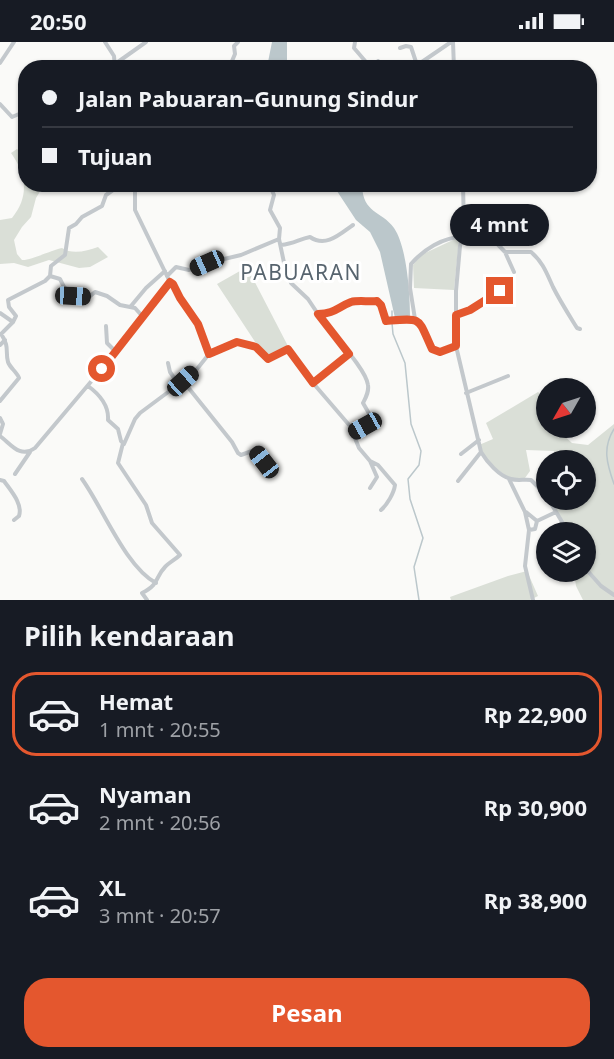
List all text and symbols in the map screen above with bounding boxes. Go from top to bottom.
text: 20:50 [30,6,87,36]
text: Jalan Pabuaran–Gunung Sindur [78,83,418,113]
text: Tujuan [78,141,152,171]
callout: 4 mnt [450,204,550,246]
text: 4 mnt [471,211,528,238]
car [187,247,227,279]
district label: PABUARAN [240,258,362,286]
route end [486,277,513,304]
car [55,286,91,306]
route start [88,355,115,382]
car [164,362,202,400]
north arrow [536,378,596,438]
map controls [536,378,596,582]
car [345,409,385,443]
car [246,442,282,482]
button: locate [536,450,596,510]
button: layers [536,522,596,582]
text: Pilih kendaraan [24,617,235,654]
text: Hemat [99,686,173,716]
icon: car [27,687,81,741]
text: Rp 22,900 [484,699,587,729]
text: 1 mnt · 20:55 [99,716,221,743]
text: Nyaman [99,779,192,809]
icon: car [27,780,81,834]
text: Rp 30,900 [484,792,587,822]
text: 2 mnt · 20:56 [99,809,221,836]
text: XL [99,872,126,902]
icon: car [27,873,81,927]
text: Rp 38,900 [484,885,587,915]
text: 3 mnt · 20:57 [99,902,221,929]
button: Pesan [24,978,590,1047]

